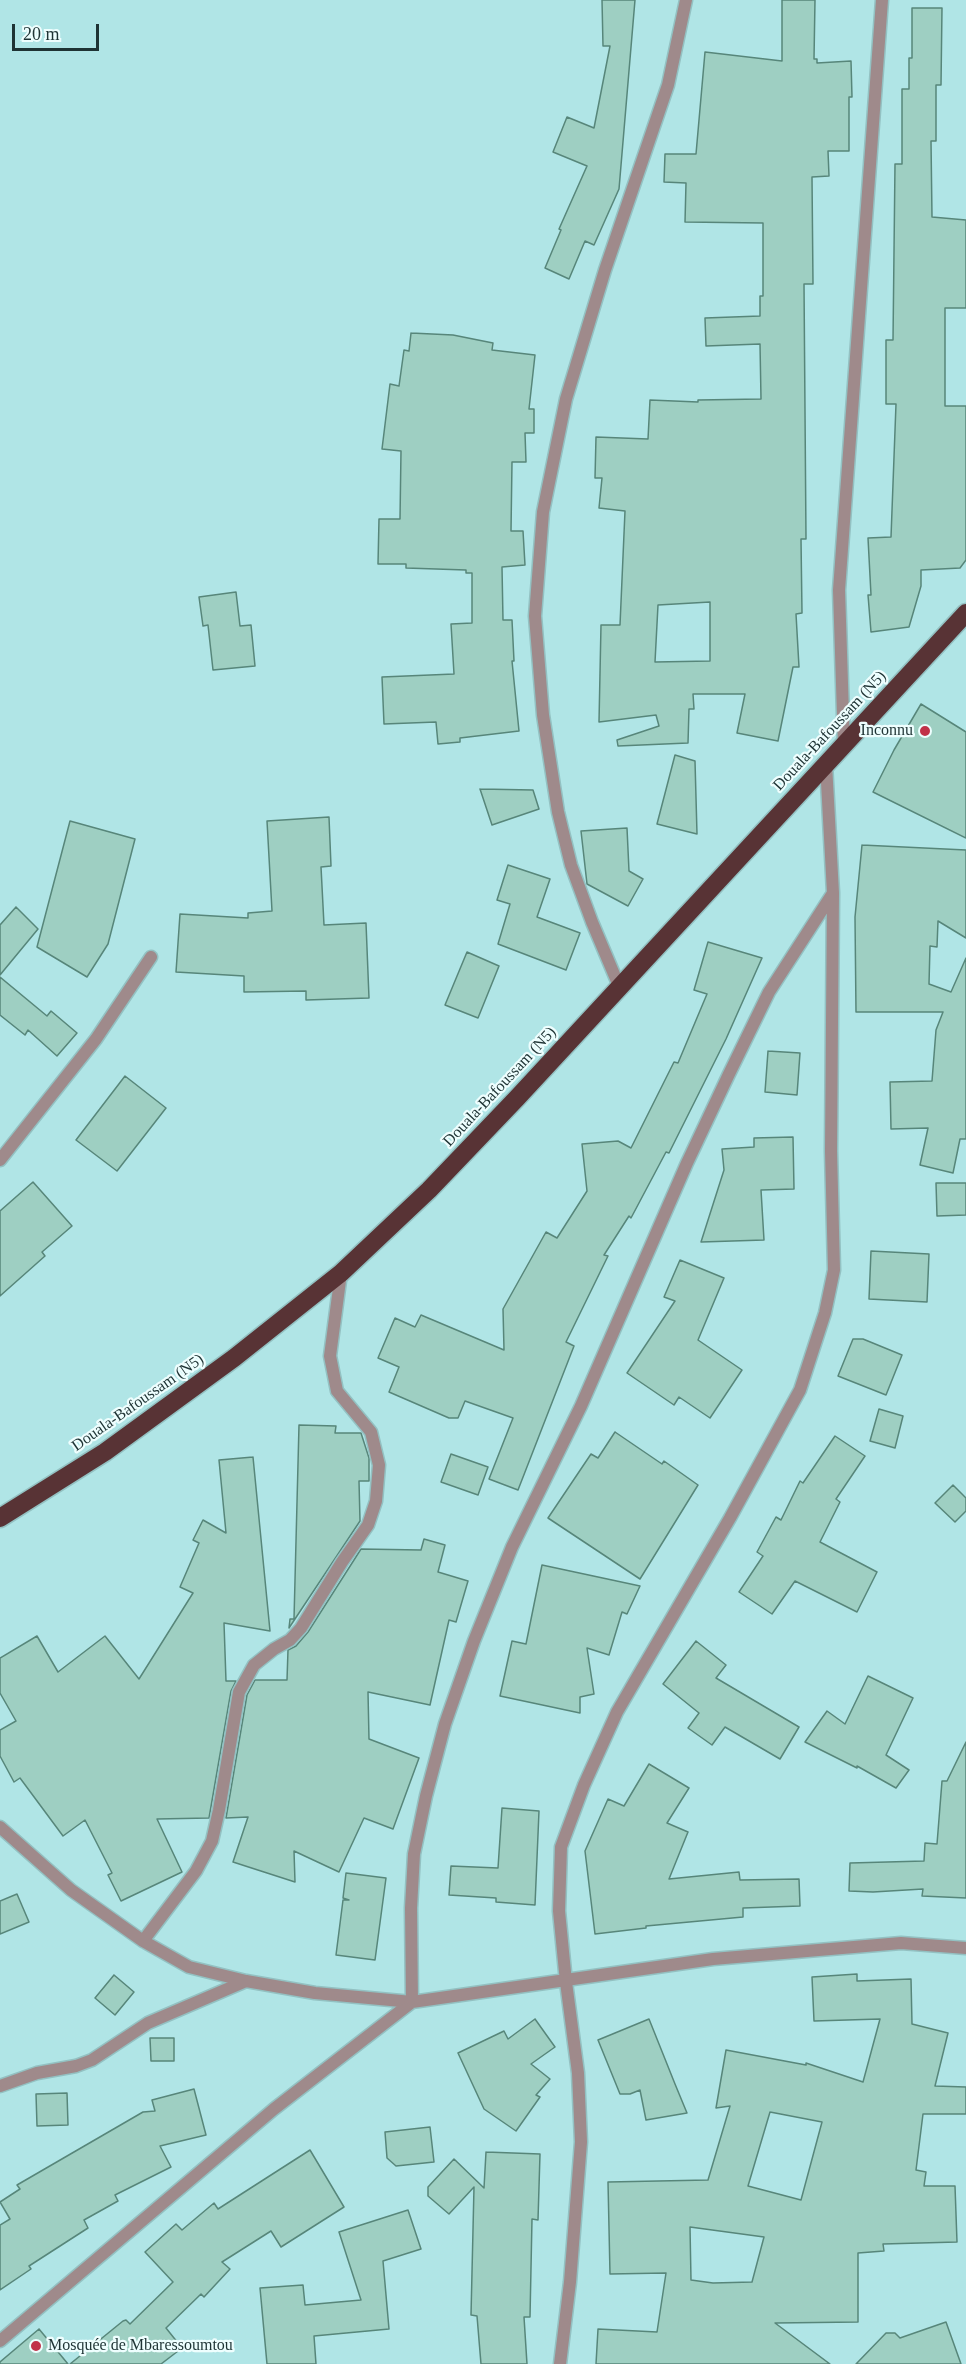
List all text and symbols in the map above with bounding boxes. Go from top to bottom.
scale bar [15,12,102,50]
text: 20 m [23,24,60,44]
street label: Douala-Bafoussam (N5) [769,667,891,795]
place label: Inconnu [861,721,913,741]
marker: Inconnu [918,724,932,738]
street label: Douala-Bafoussam (N5) [439,1023,561,1151]
street label: Douala-Bafoussam (N5) [68,1350,208,1456]
place label: Mosquée de Mbaressoumtou [48,2336,233,2356]
marker: Mosquée de Mbaressoumtou [29,2339,43,2353]

